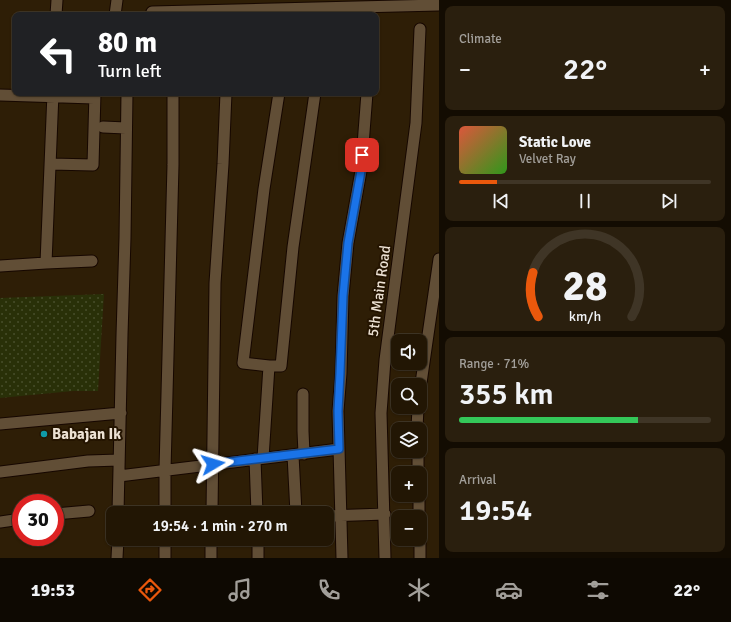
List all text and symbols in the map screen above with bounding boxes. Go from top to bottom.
text: 80 m [98,26,157,60]
icon: left [32,28,84,80]
text: Climate [459,31,502,47]
text: 22° [563,51,607,88]
text: − [459,56,471,83]
text: + [699,56,711,83]
text: Turn left [98,60,161,82]
text: Static Love [519,133,591,151]
pin [345,138,379,172]
icon: arrive [351,144,373,166]
text: Velvet Ray [519,151,576,167]
icon: previous [490,190,512,212]
icon: pause [574,190,596,212]
icon: next [658,190,680,212]
street label: 5th Main Road [364,244,394,338]
text: 28 [563,261,607,312]
text: km/h [569,308,601,325]
map controls [391,334,427,546]
button: sound [391,334,427,370]
text: Range · 71% [459,356,529,372]
text: 355 km [459,376,554,413]
button: search [391,378,427,414]
button: layers [391,422,427,458]
place label: Babajan Ik [52,425,121,443]
marker: Babajan Ik [39,429,49,439]
position arrow [192,443,234,485]
button: + [391,466,427,502]
text: Arrival [459,472,496,488]
text: 19:54 [459,492,532,529]
speed limit sign: 30 [12,494,64,546]
button: − [391,510,427,546]
text: 19:54 · 1 min · 270 m [153,517,287,535]
icon: directions [136,576,164,604]
icon: music [226,576,254,604]
icon: phone [315,576,343,604]
icon: climate [405,576,433,604]
icon: car [495,576,523,604]
icon: filters [584,576,612,604]
text: 19:53 [31,579,75,601]
text: 22° [674,579,700,601]

